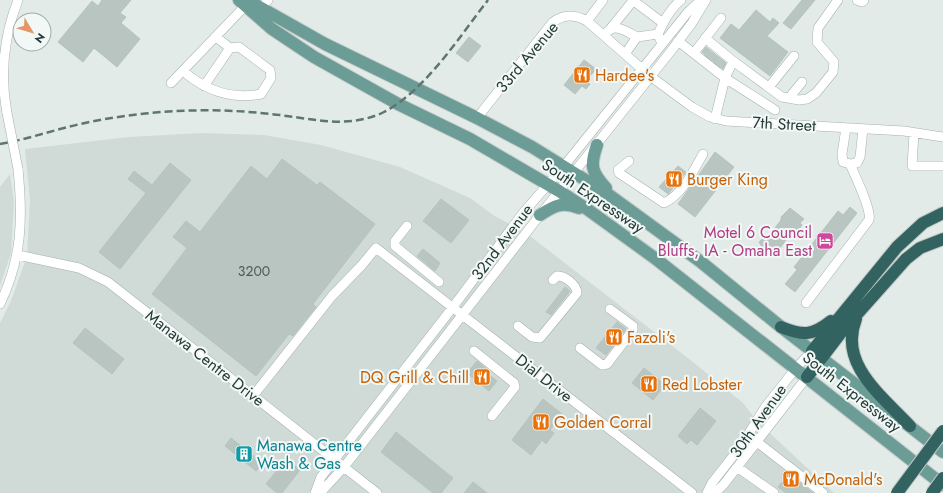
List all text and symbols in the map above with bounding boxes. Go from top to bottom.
north arrow [12,12,52,52]
street label: 33rd Avenue [490,16,564,98]
text: N [31,30,49,47]
place label: Hardee's [595,64,654,87]
restaurant icon: Hardee's [572,65,592,85]
street label: 7th Street [752,111,817,137]
street label: South Expressway [537,153,650,239]
place label: Burger King [687,168,768,191]
restaurant icon: Burger King [664,169,684,189]
street label: 32nd Avenue [466,199,538,285]
place label: Motel 6 Council Bluffs, IA - Omaha East [658,221,812,262]
hotel icon: Motel 6 Council Bluffs, IA - Omaha East [815,231,835,251]
house number: 3200 [238,261,270,281]
street label: Manawa Centre Drive [141,304,269,412]
place label: Fazoli's [627,326,675,349]
restaurant icon: Fazoli's [604,327,624,347]
street label: South Expressway [798,346,907,438]
street label: Dial Drive [511,348,577,408]
place label: DQ Grill & Chill [360,366,469,389]
restaurant icon: DQ Grill & Chill [472,367,492,387]
place label: Red Lobster [662,373,743,396]
restaurant icon: Red Lobster [639,374,659,394]
street label: 30th Avenue [724,380,792,462]
place label: Golden Corral [554,411,651,434]
restaurant icon: Golden Corral [531,412,551,432]
place label: Manawa Centre Wash & Gas [257,434,362,475]
building icon: Manawa Centre Wash & Gas [234,444,254,464]
place label: McDonald's [804,468,883,491]
restaurant icon: McDonald's [781,469,801,489]

